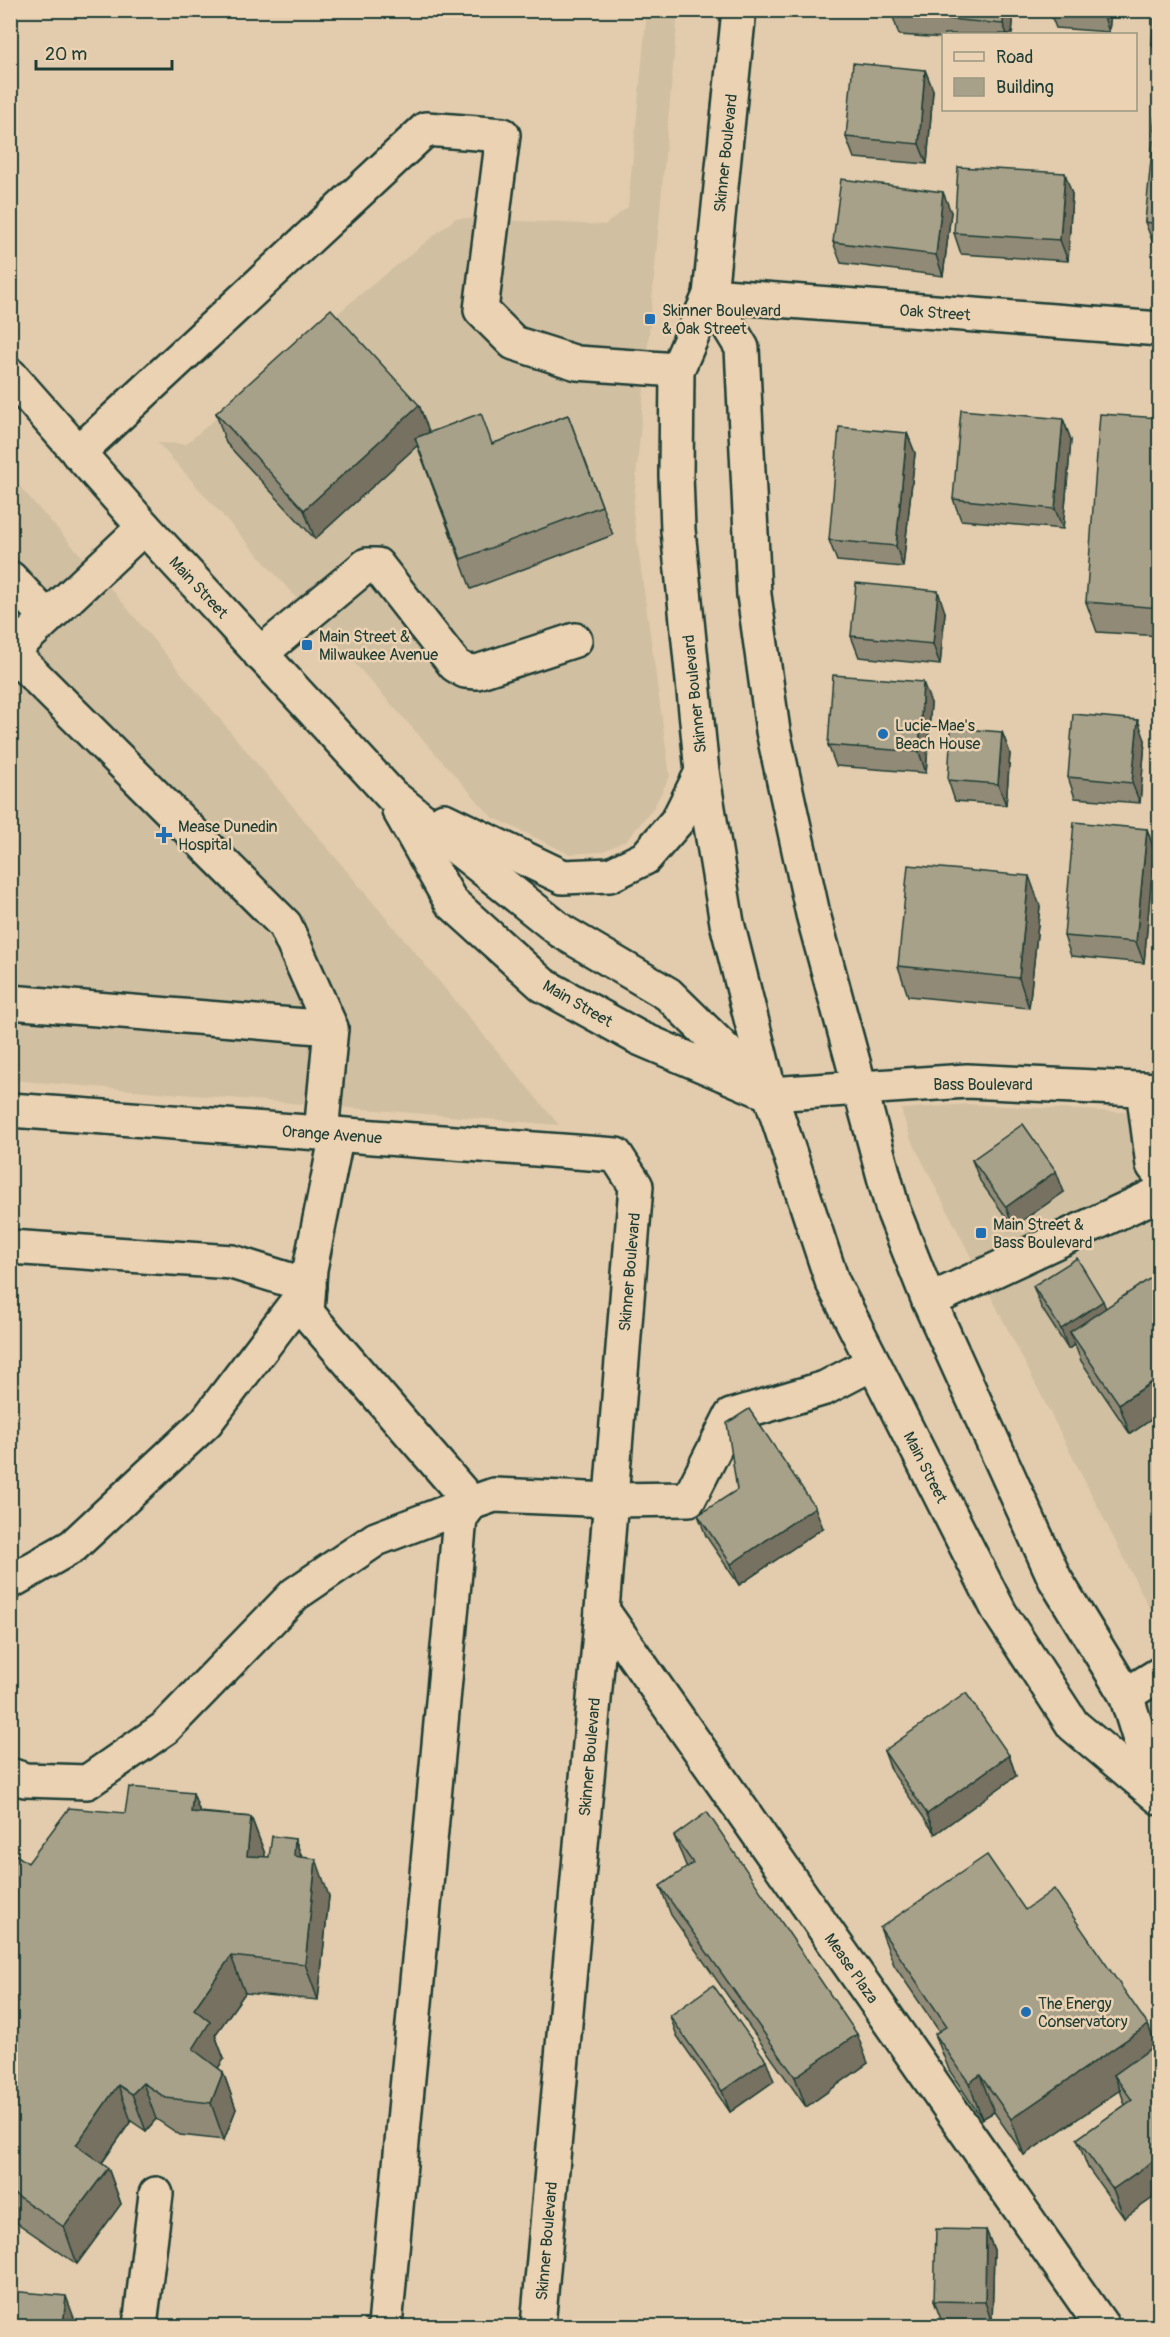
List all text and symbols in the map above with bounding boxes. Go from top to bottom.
scale bar [36,33,172,71]
legend [942,33,1137,111]
text: 20 m [45,43,87,66]
text: Road [996,46,1033,69]
text: Building [996,76,1054,99]
street label: Skinner Boulevard [710,93,742,213]
place label: Skinner Boulevard & Oak Street [662,301,781,339]
street label: Oak Street [899,301,972,325]
marker: Skinner Boulevard & Oak Street [643,312,657,326]
street label: Main Street [165,552,232,623]
place label: Main Street & Milwaukee Avenue [319,627,438,665]
street label: Skinner Boulevard [679,634,711,754]
marker: Main Street & Milwaukee Avenue [300,638,314,652]
place label: Lucie-Mae's Beach House [895,716,980,754]
marker: Lucie-Mae's Beach House [876,727,890,741]
place label: Mease Dunedin Hospital [178,817,278,855]
marker: Mease Dunedin Hospital [155,826,173,844]
street label: Main Street [539,976,617,1032]
street label: Bass Boulevard [933,1075,1033,1095]
street label: Orange Avenue [281,1122,383,1148]
street label: Skinner Boulevard [615,1212,645,1332]
place label: Main Street & Bass Boulevard [993,1215,1093,1253]
marker: Main Street & Bass Boulevard [974,1226,988,1240]
street label: Main Street [899,1428,952,1507]
street label: Skinner Boulevard [575,1697,605,1817]
street label: Mease Plaza [820,1930,883,2008]
place label: The Energy Conservatory [1038,1994,1128,2032]
marker: The Energy Conservatory [1019,2005,1033,2019]
street label: Skinner Boulevard [532,2181,562,2301]

